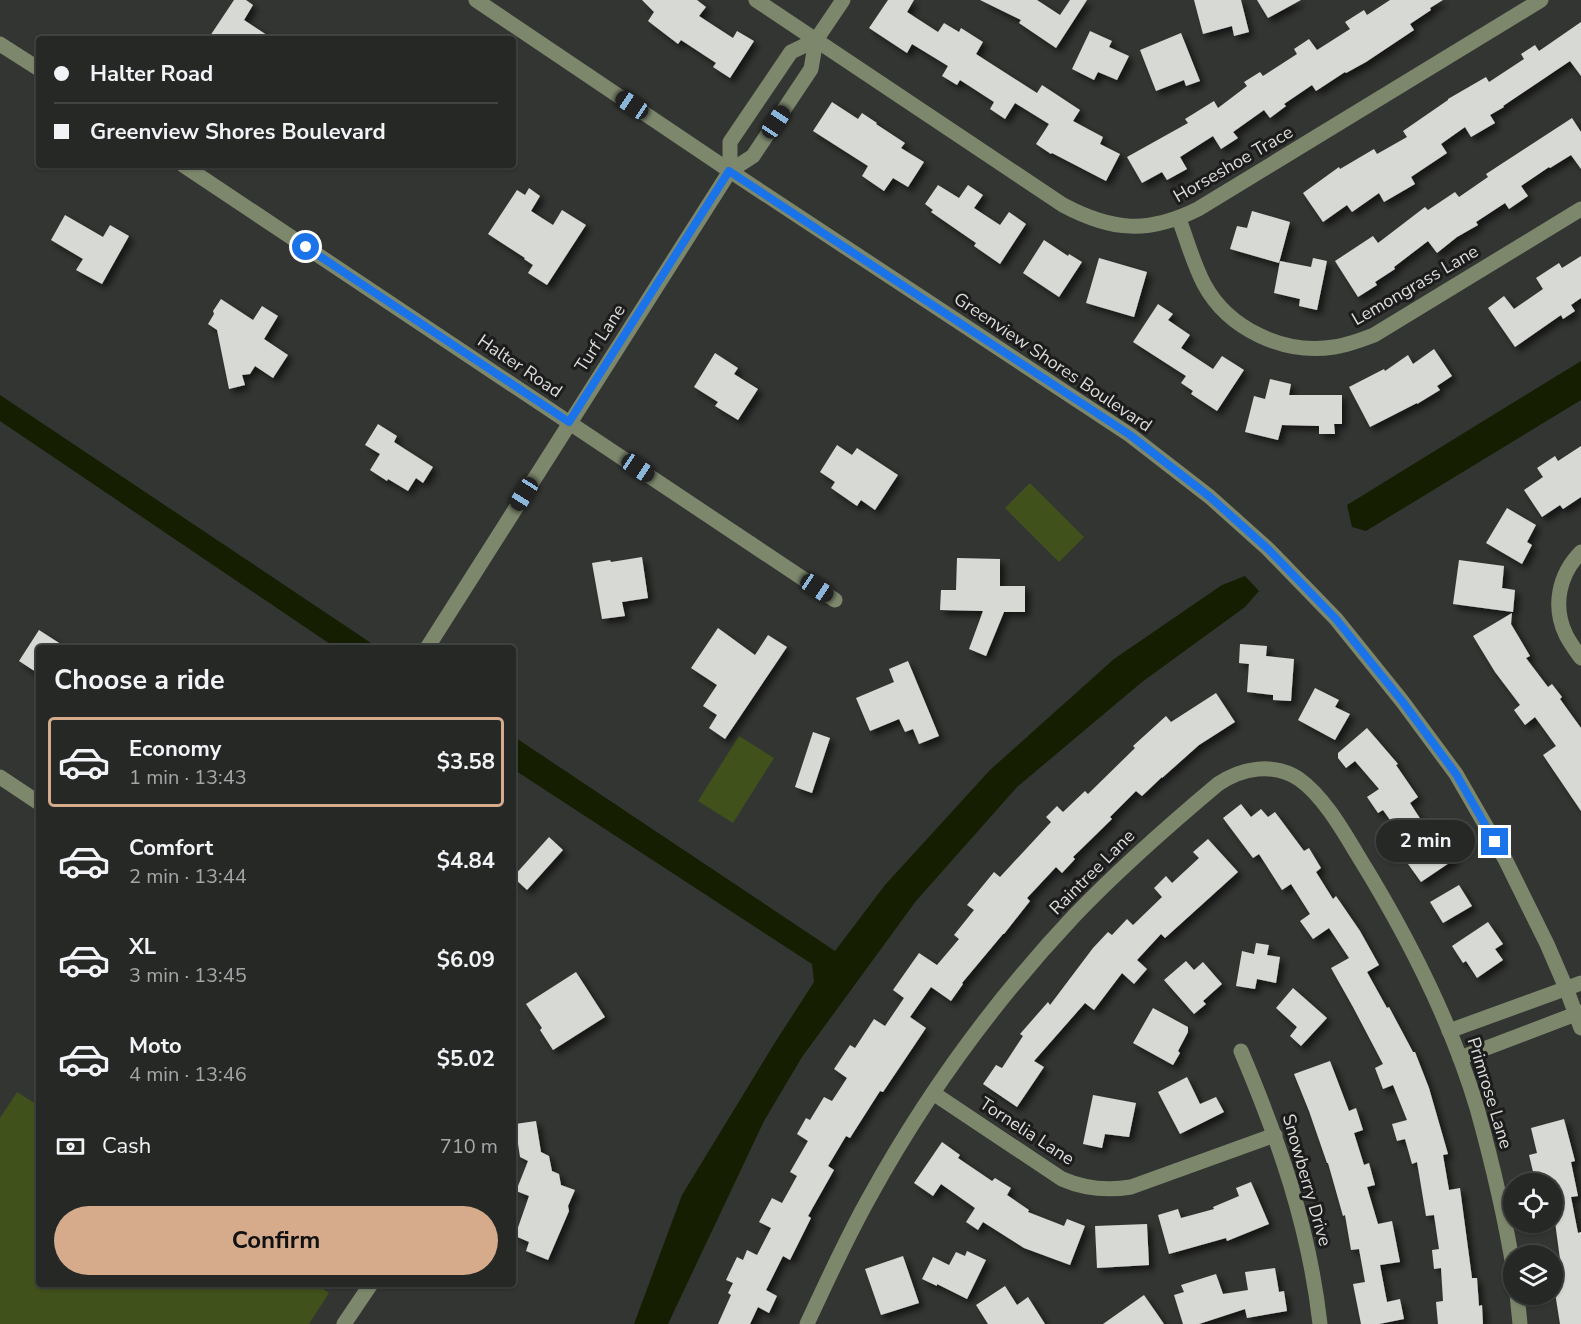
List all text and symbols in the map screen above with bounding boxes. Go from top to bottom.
text: Halter Road [90,59,213,89]
car [612,87,652,123]
car [758,102,794,142]
text: Greenview Shores Boulevard [90,117,386,147]
street label: Horseshoe Trace [1169,120,1297,208]
route start [292,233,319,260]
street label: Lemongrass Lane [1347,239,1483,331]
street label: Greenview Shores Boulevard [949,287,1157,437]
street label: Turf Lane [569,299,631,377]
street label: Halter Road [473,329,567,403]
car [618,450,658,486]
car [507,474,541,514]
car [797,570,837,606]
text: Choose a ride [54,662,225,699]
text: Economy [129,734,221,764]
icon: car [57,735,111,789]
text: $3.58 [437,747,495,777]
text: 1 min · 13:43 [129,764,247,791]
callout: 2 min [1375,821,1474,863]
street label: Raintree Lane [1044,824,1140,920]
text: 2 min [1400,827,1451,854]
route end [1481,828,1508,855]
text: Comfort [129,833,213,863]
icon: car [57,834,111,888]
text: $4.84 [437,846,495,876]
text: 2 min · 13:44 [129,863,247,890]
text: XL [129,932,156,962]
icon: car [57,933,111,987]
text: $6.09 [437,945,495,975]
text: 3 min · 13:45 [129,962,247,989]
text: Moto [129,1031,182,1061]
icon: car [57,1032,111,1086]
street label: Primrose Lane [1462,1034,1518,1152]
text: $5.02 [437,1044,495,1074]
text: 4 min · 13:46 [129,1061,247,1088]
street label: Tornelia Lane [975,1091,1079,1171]
street label: Snowberry Drive [1277,1111,1337,1249]
icon: cash [54,1130,87,1163]
text: Cash [102,1131,151,1161]
text: 710 m [440,1133,498,1160]
map controls [1503,1173,1563,1305]
button: locate [1503,1173,1563,1233]
button: Confirm [54,1206,498,1275]
button: layers [1503,1245,1563,1305]

